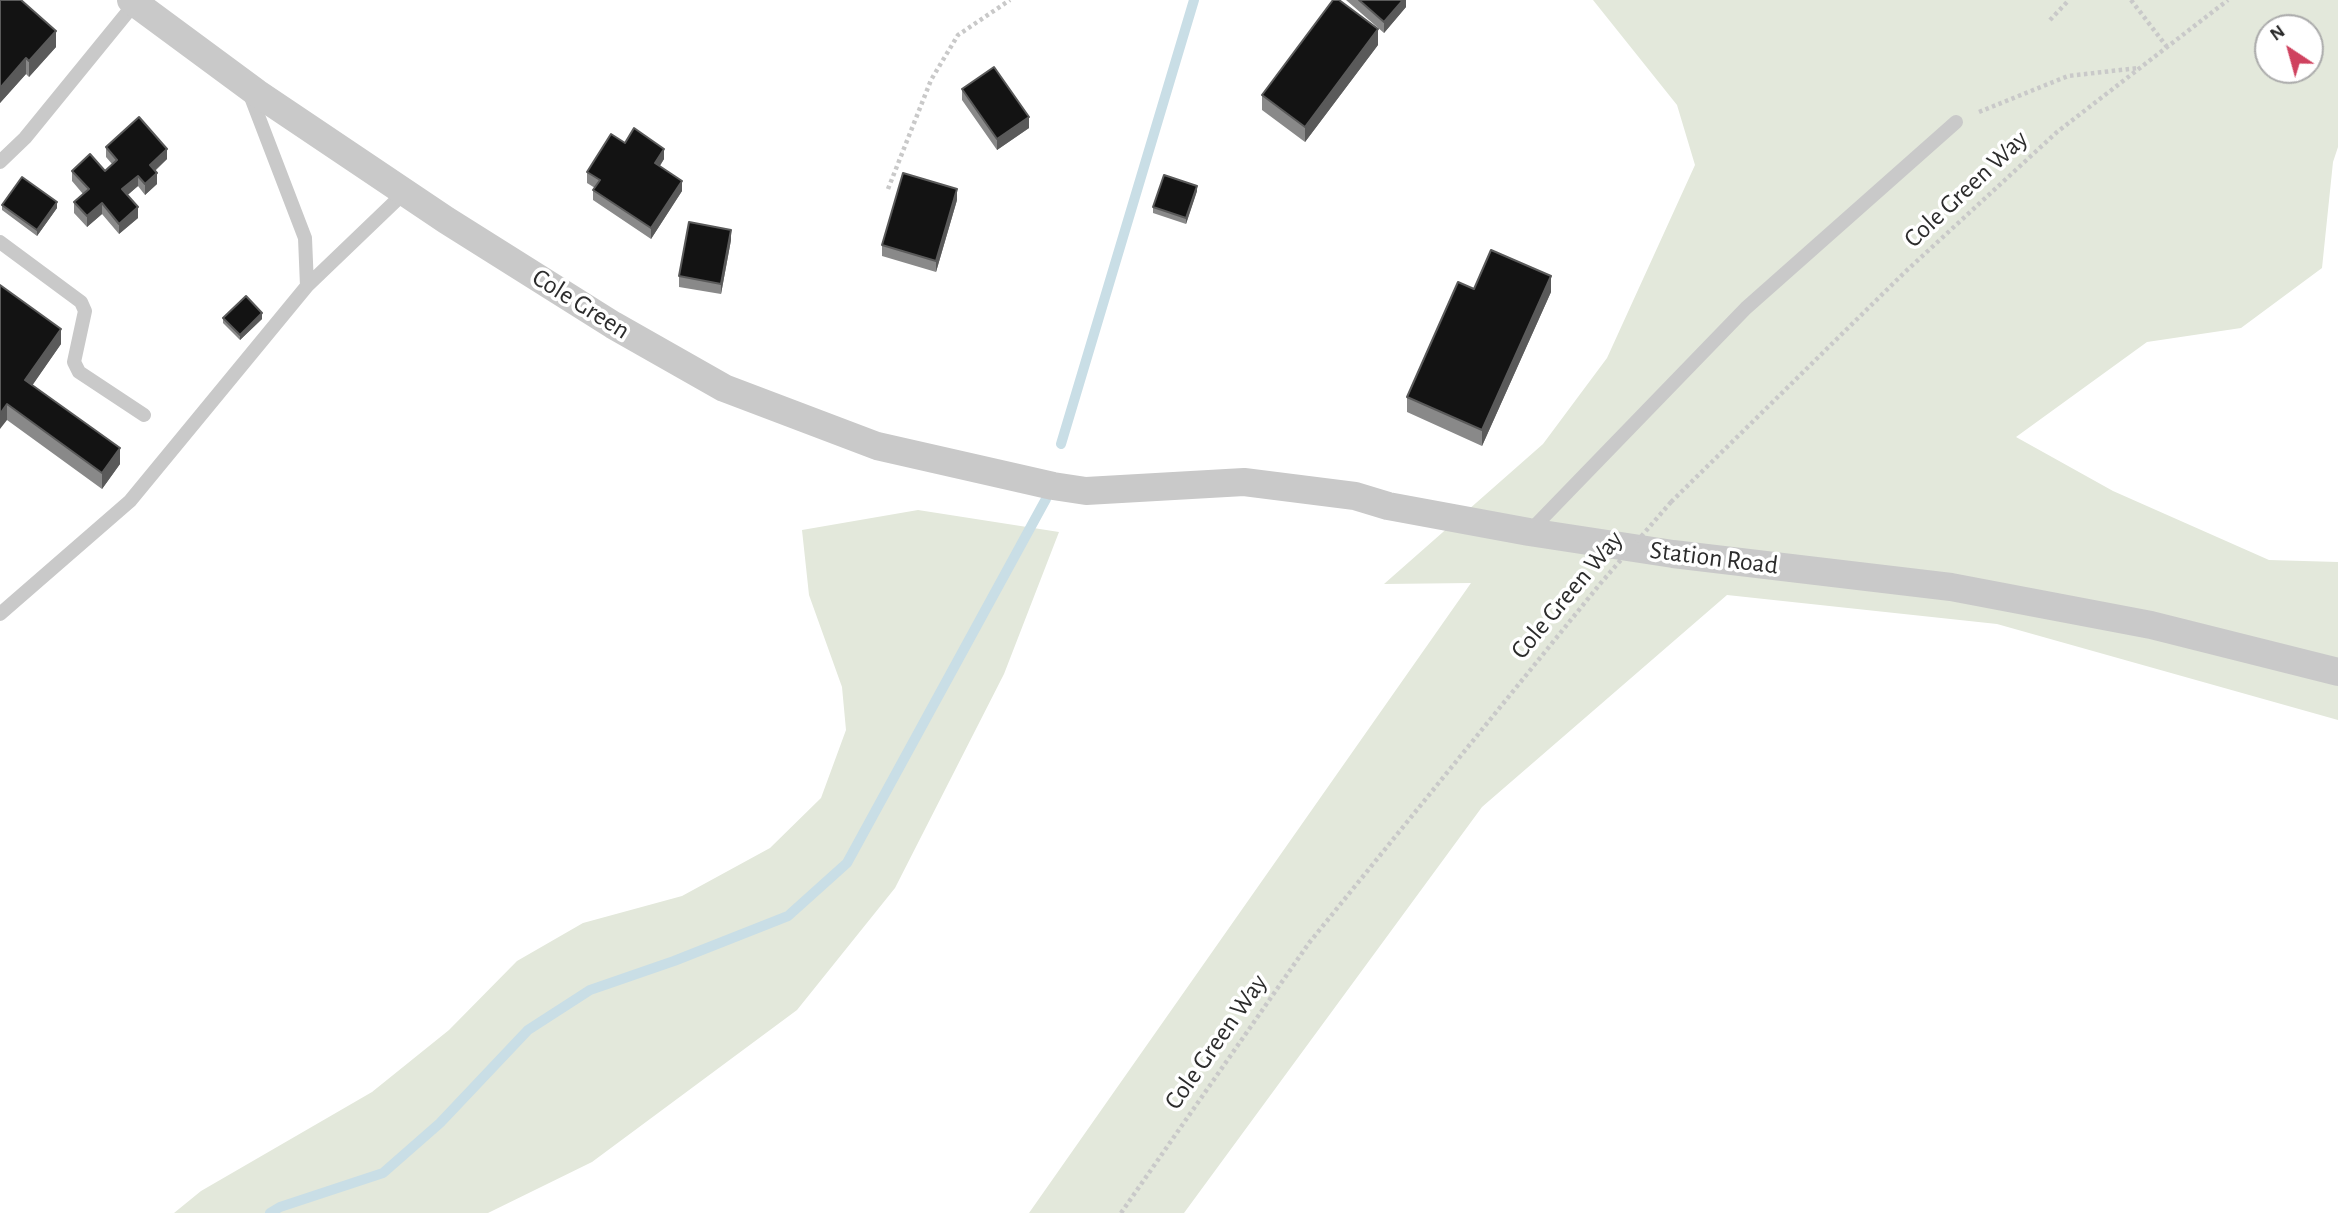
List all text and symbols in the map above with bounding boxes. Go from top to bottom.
north arrow [2254,14,2324,84]
text: N [2267,22,2288,45]
street label: Cole Green Way [1898,124,2034,254]
street label: Cole Green [526,262,636,346]
street label: Cole Green Way [1504,524,1630,666]
street label: Station Road [1648,535,1780,581]
street label: Cole Green Way [1158,968,1274,1116]

